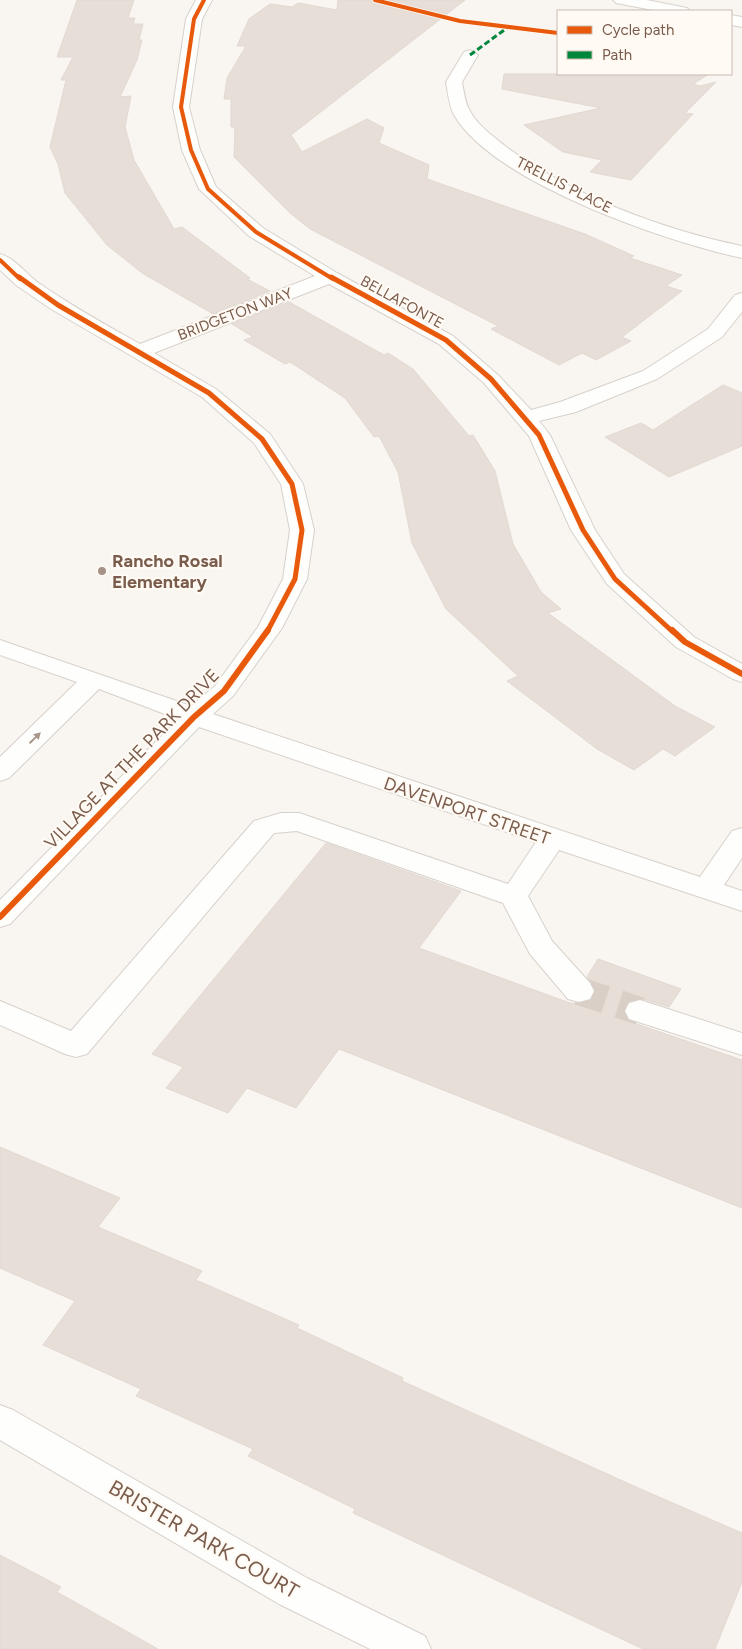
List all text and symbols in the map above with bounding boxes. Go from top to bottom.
legend [557,10,732,75]
text: Cycle path [602,21,674,39]
text: Path [602,46,632,64]
street label: TRELLIS PLACE [513,153,615,217]
street label: BELLAFONTE [357,272,447,332]
street label: BRIDGETON WAY [175,284,295,344]
place label: Rancho Rosal Elementary [112,550,223,593]
marker: Rancho Rosal Elementary [96,565,108,577]
street label: VILLAGE AT THE PARK DRIVE [40,664,224,854]
one-way arrow [29,732,41,744]
street label: DAVENPORT STREET [381,772,553,850]
street label: BRISTER PARK COURT [104,1474,304,1604]

